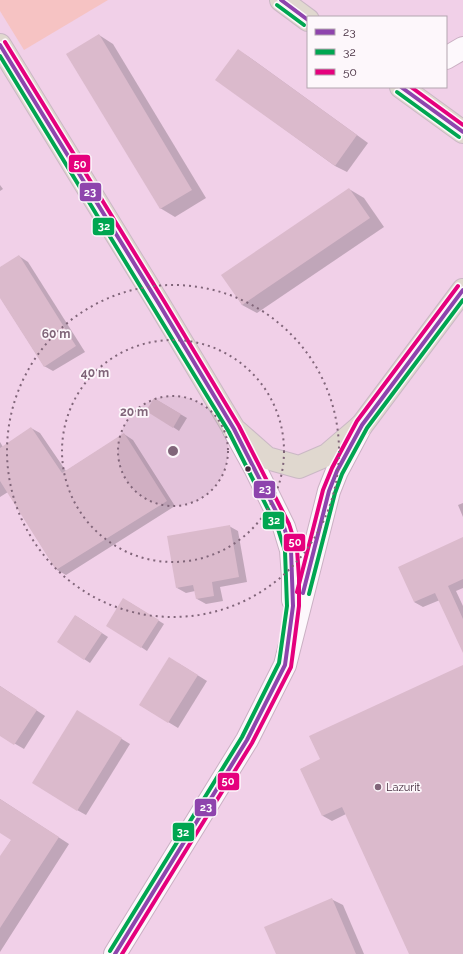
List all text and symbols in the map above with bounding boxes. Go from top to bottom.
legend [307,16,447,88]
text: 23 [343,25,356,39]
text: 32 [343,45,356,59]
text: 50 [343,65,357,79]
line badge: 50 [68,154,91,173]
text: 50 [74,158,87,171]
line badge: 23 [79,182,102,202]
text: 23 [84,186,96,199]
line badge: 32 [92,217,115,236]
text: 32 [98,220,110,233]
text: 60 m [42,327,70,341]
text: 40 m [81,366,109,380]
text: 20 m [120,405,148,419]
centre of rings [166,444,180,458]
unlabelled marker [243,464,253,474]
line badge: 23 [253,480,276,499]
text: 23 [259,483,271,496]
line badge: 32 [262,511,285,530]
text: 32 [268,514,280,527]
line badge: 50 [283,533,306,552]
text: 50 [289,536,302,549]
line badge: 50 [217,772,240,791]
text: 50 [222,775,235,788]
place label: Lazurit [386,781,421,794]
marker: Lazurit [373,782,383,792]
line badge: 23 [194,798,217,817]
text: 23 [200,801,212,814]
line badge: 32 [172,822,195,842]
text: 32 [177,826,189,839]

